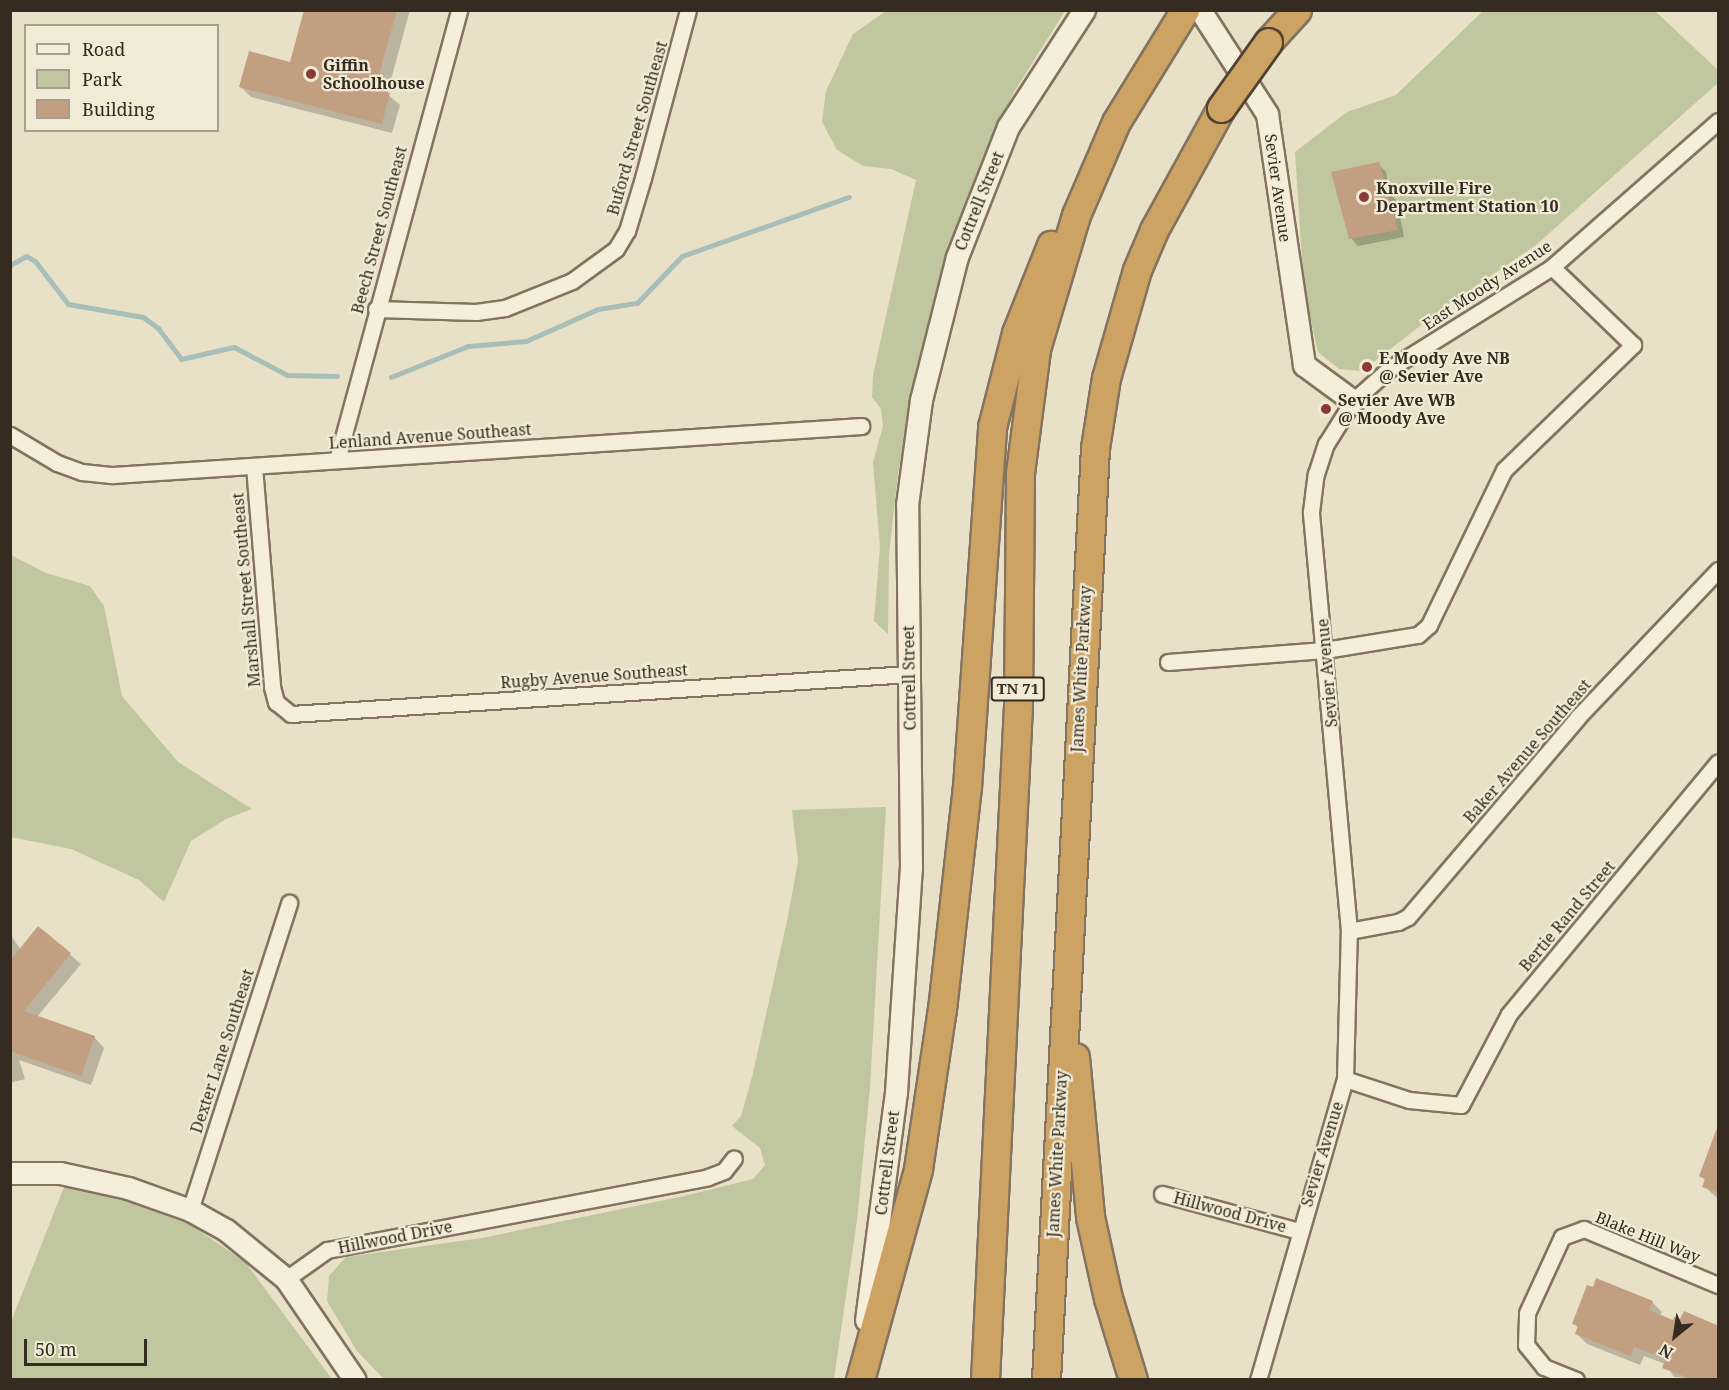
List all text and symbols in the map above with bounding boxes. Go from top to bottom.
legend [24,24,219,132]
text: Road [82,37,125,61]
street label: Buford Street Southeast [603,39,671,217]
place label: Giffin Schoolhouse [323,55,425,93]
text: Park [82,67,122,91]
marker: Giffin Schoolhouse [304,67,318,81]
text: Building [82,97,155,121]
street label: Sevier Avenue [1261,133,1295,243]
street label: Beech Street Southeast [347,144,411,316]
street label: Cottrell Street [950,149,1008,253]
place label: Knoxville Fire Department Station 10 [1376,178,1559,216]
marker: Knoxville Fire Department Station 10 [1357,190,1371,204]
street label: East Moody Avenue [1419,236,1555,334]
place label: E Moody Ave NB @ Sevier Ave [1379,348,1510,386]
marker: E Moody Ave NB @ Sevier Ave [1360,360,1374,374]
place label: Sevier Ave WB @ Moody Ave [1338,390,1455,428]
marker: Sevier Ave WB @ Moody Ave [1319,402,1333,416]
street label: Lenland Avenue Southeast [328,419,532,453]
street label: Marshall Street Southeast [228,492,264,688]
street label: James White Parkway [1067,585,1095,753]
street label: Sevier Avenue [1313,618,1341,728]
street label: Cottrell Street [898,625,920,731]
street label: Rugby Avenue Southeast [500,660,688,692]
street label: Baker Avenue Southeast [1459,675,1595,827]
road number: TN 71 [990,677,1046,701]
street label: Bertie Rand Street [1515,857,1619,975]
street label: Dexter Lane Southeast [186,966,258,1136]
street label: James White Parkway [1043,1070,1071,1238]
street label: Sevier Avenue [1297,1099,1347,1209]
street label: Cottrell Street [871,1110,903,1216]
street label: Hillwood Drive [1171,1188,1289,1236]
street label: Blake Hill Way [1593,1207,1703,1267]
street label: Hillwood Drive [336,1217,454,1257]
north arrow [1645,1306,1705,1366]
scale bar [27,1327,150,1365]
text: 50 m [35,1337,77,1361]
text: N [1655,1339,1677,1364]

